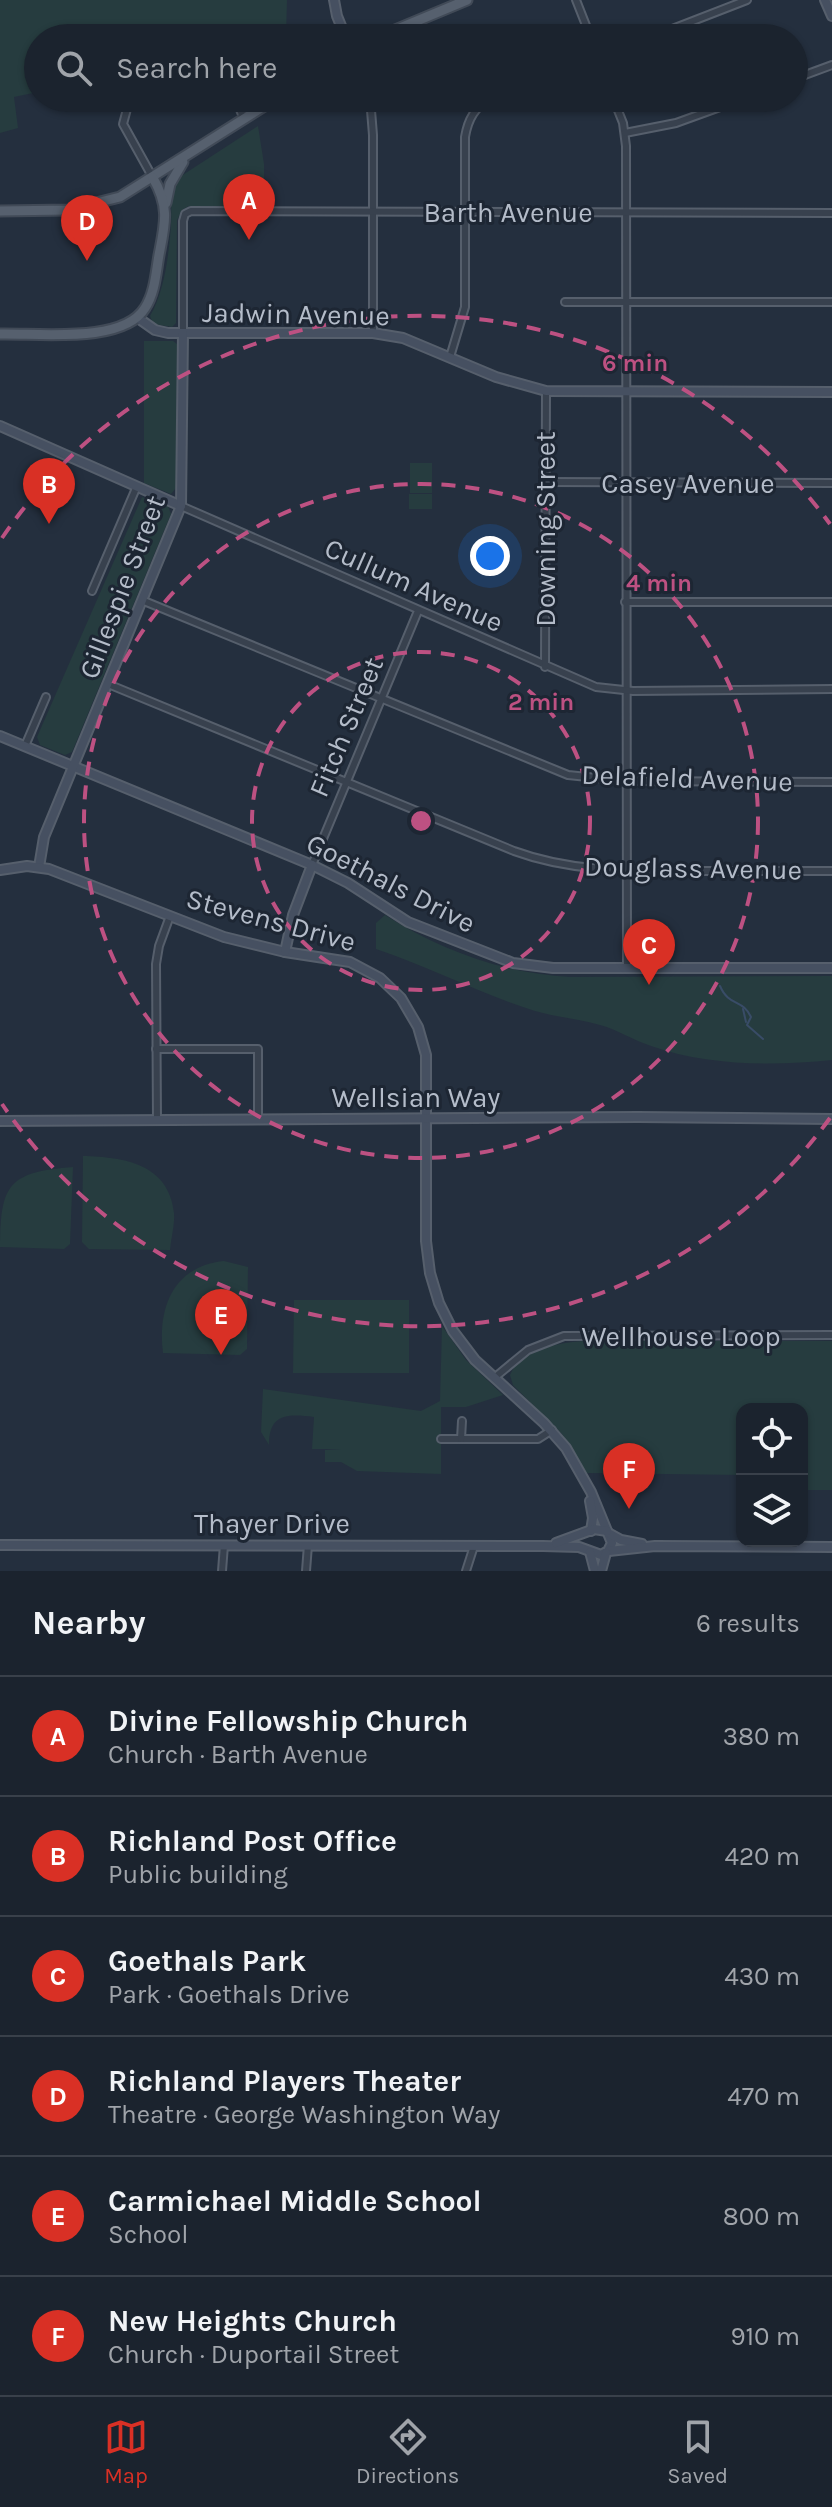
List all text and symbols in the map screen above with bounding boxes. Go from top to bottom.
search box [24,24,808,112]
icon: search [52,46,96,90]
text: Search here [116,50,277,86]
pin: A [223,174,275,240]
pin: D [61,195,113,261]
street label: Barth Avenue [423,196,593,229]
street label: Jadwin Avenue [202,296,390,332]
text: 6 min [602,349,668,377]
street label: Downing Street [529,431,562,627]
pin: B [23,458,75,524]
street label: Casey Avenue [601,467,775,500]
street label: Gillespie Street [72,491,172,683]
street label: Cullum Avenue [320,531,508,639]
your location [470,536,510,576]
text: 4 min [626,569,692,597]
street label: Fitch Street [302,652,390,802]
text: 2 min [508,688,574,716]
street label: Delafield Avenue [581,758,793,798]
centre of rings [407,807,435,835]
street label: Goethals Drive [301,826,481,940]
street label: Douglass Avenue [584,850,802,886]
street label: Stevens Drive [183,882,359,958]
pin: C [623,919,675,985]
street label: Wellsian Way [332,1081,500,1114]
pin: E [195,1289,247,1355]
street label: Wellhouse Loop [581,1320,781,1353]
map controls [736,1403,808,1547]
button: locate [736,1403,808,1475]
pin: F [603,1443,655,1509]
button: layers [736,1475,808,1547]
street label: Thayer Drive [194,1507,350,1540]
text: Nearby [32,1603,146,1643]
text: 6 results [696,1608,800,1639]
text: Divine Fellowship Church [108,1703,468,1739]
text: A [50,1721,66,1752]
text: 380 m [723,1721,800,1752]
text: Church · Barth Avenue [108,1739,368,1770]
text: Richland Post Office [108,1823,397,1859]
text: B [50,1841,66,1872]
text: 420 m [724,1841,800,1872]
text: Public building [108,1859,288,1890]
text: Goethals Park [108,1943,306,1979]
text: C [50,1961,66,1992]
text: 430 m [724,1961,800,1992]
text: Park · Goethals Drive [108,1979,350,2010]
text: Richland Players Theater [108,2063,461,2099]
text: D [49,2081,67,2112]
text: 470 m [727,2081,800,2112]
text: Theatre · George Washington Way [108,2099,500,2130]
text: Carmichael Middle School [108,2183,482,2219]
text: E [50,2201,66,2232]
text: 800 m [723,2201,800,2232]
text: School [108,2219,189,2250]
text: New Heights Church [108,2303,397,2339]
text: F [51,2321,65,2352]
text: 910 m [730,2321,800,2352]
text: Church · Duportail Street [108,2339,399,2370]
tab: Map [104,2415,148,2489]
tab: Directions [356,2415,459,2489]
tab: Saved [667,2415,728,2489]

